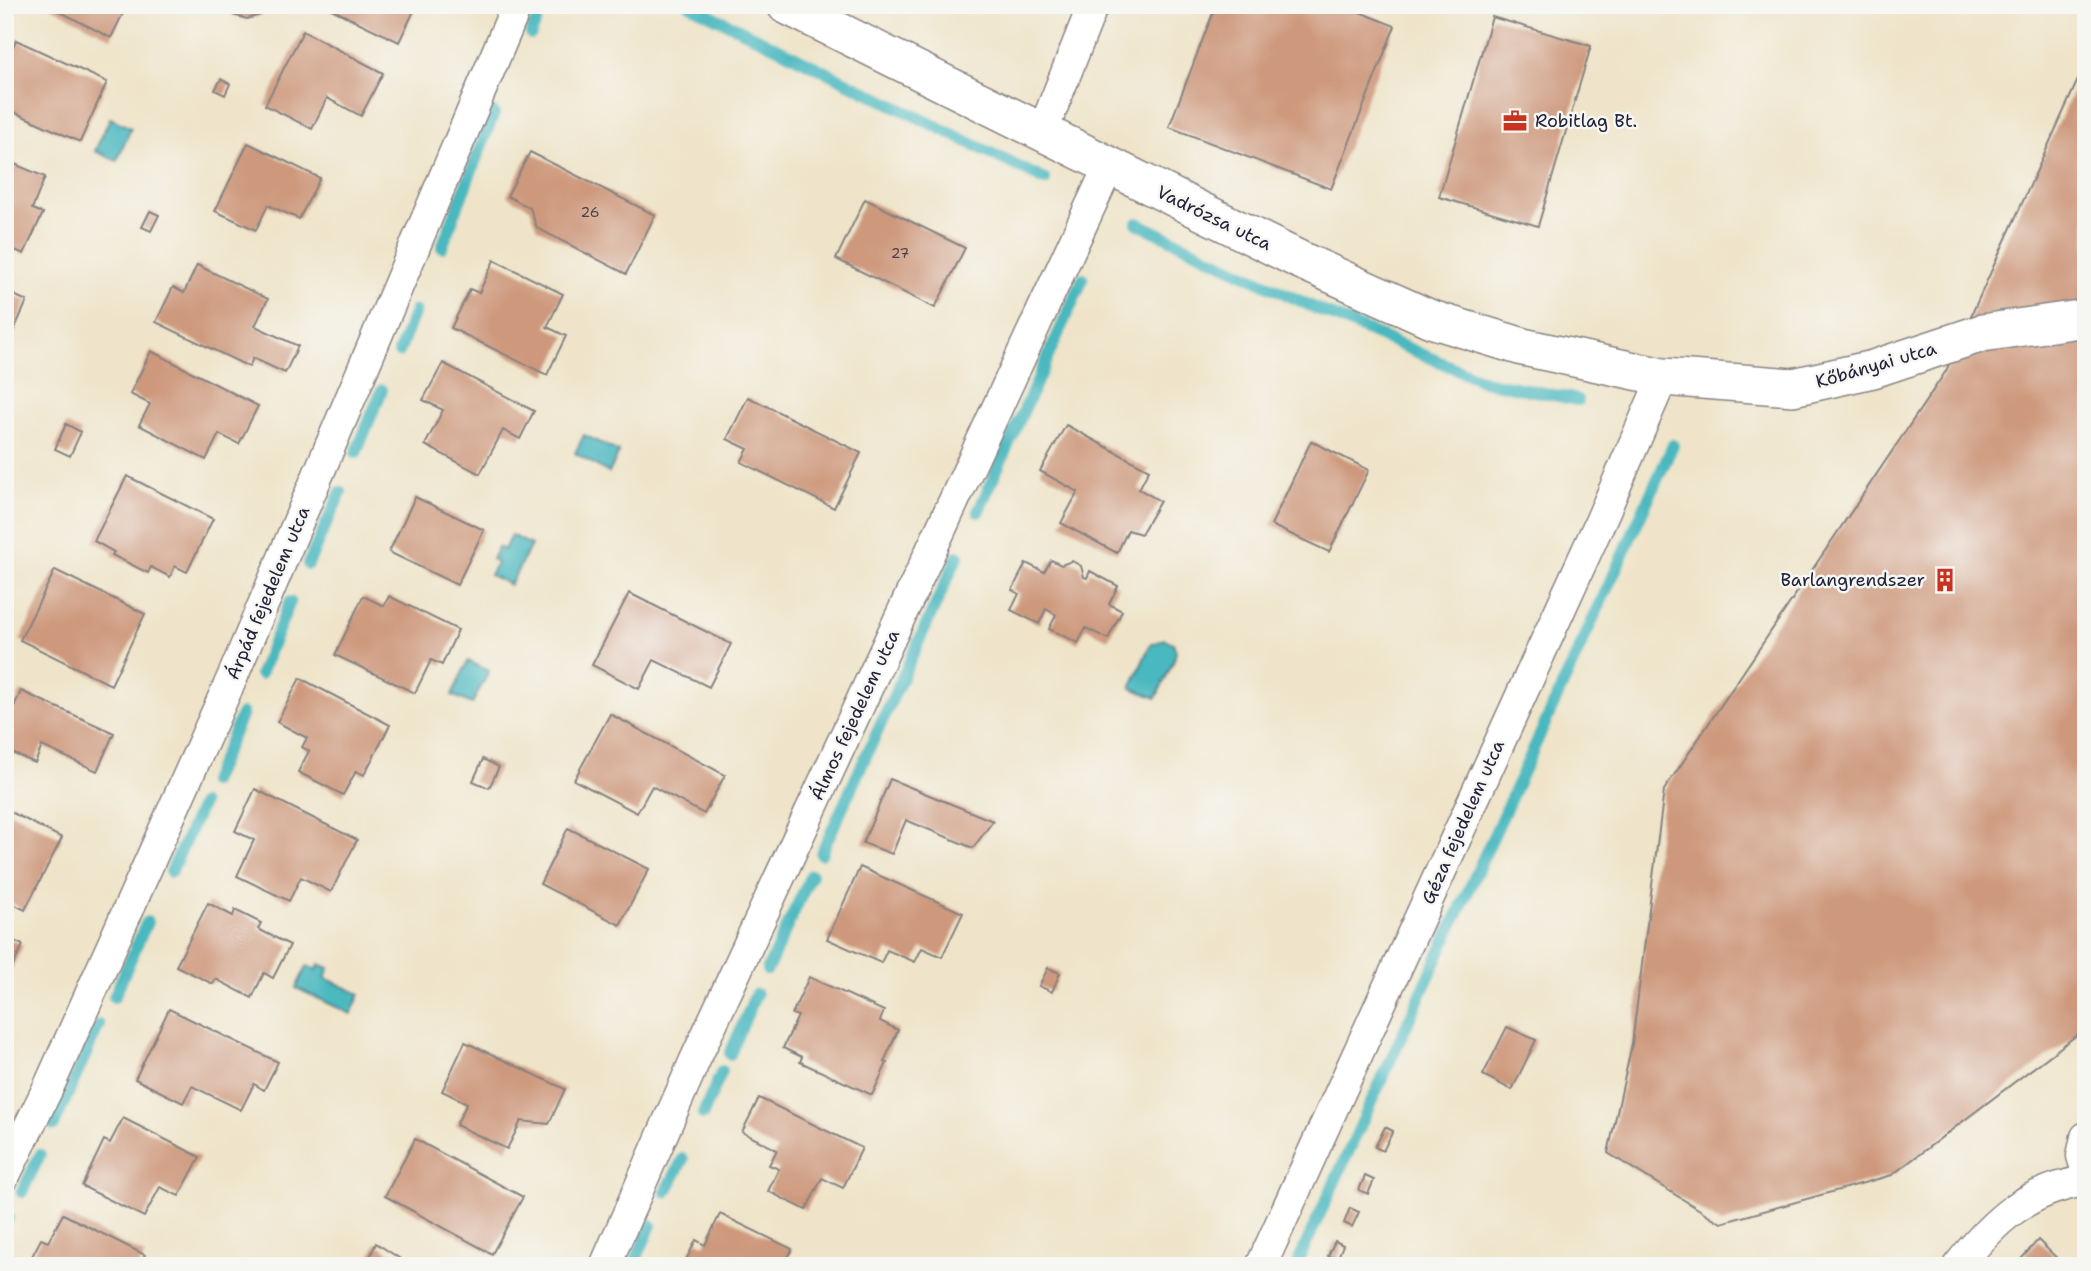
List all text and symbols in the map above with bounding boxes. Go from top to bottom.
office icon: Robitlag Bt. [1501,107,1529,135]
place label: Robitlag Bt. [1535,109,1637,133]
street label: Vadrózsa utca [1153,180,1275,256]
house number: 26 [581,203,600,221]
house number: 27 [891,244,909,262]
street label: Kőbányai utca [1813,336,1939,394]
street label: Árpád fejedelem utca [221,503,315,683]
building icon: Barlangrendszer [1931,566,1959,594]
place label: Barlangrendszer [1780,568,1925,592]
street label: Álmos fejedelem utca [805,626,905,804]
street label: Géza fejedelem utca [1416,736,1510,908]

